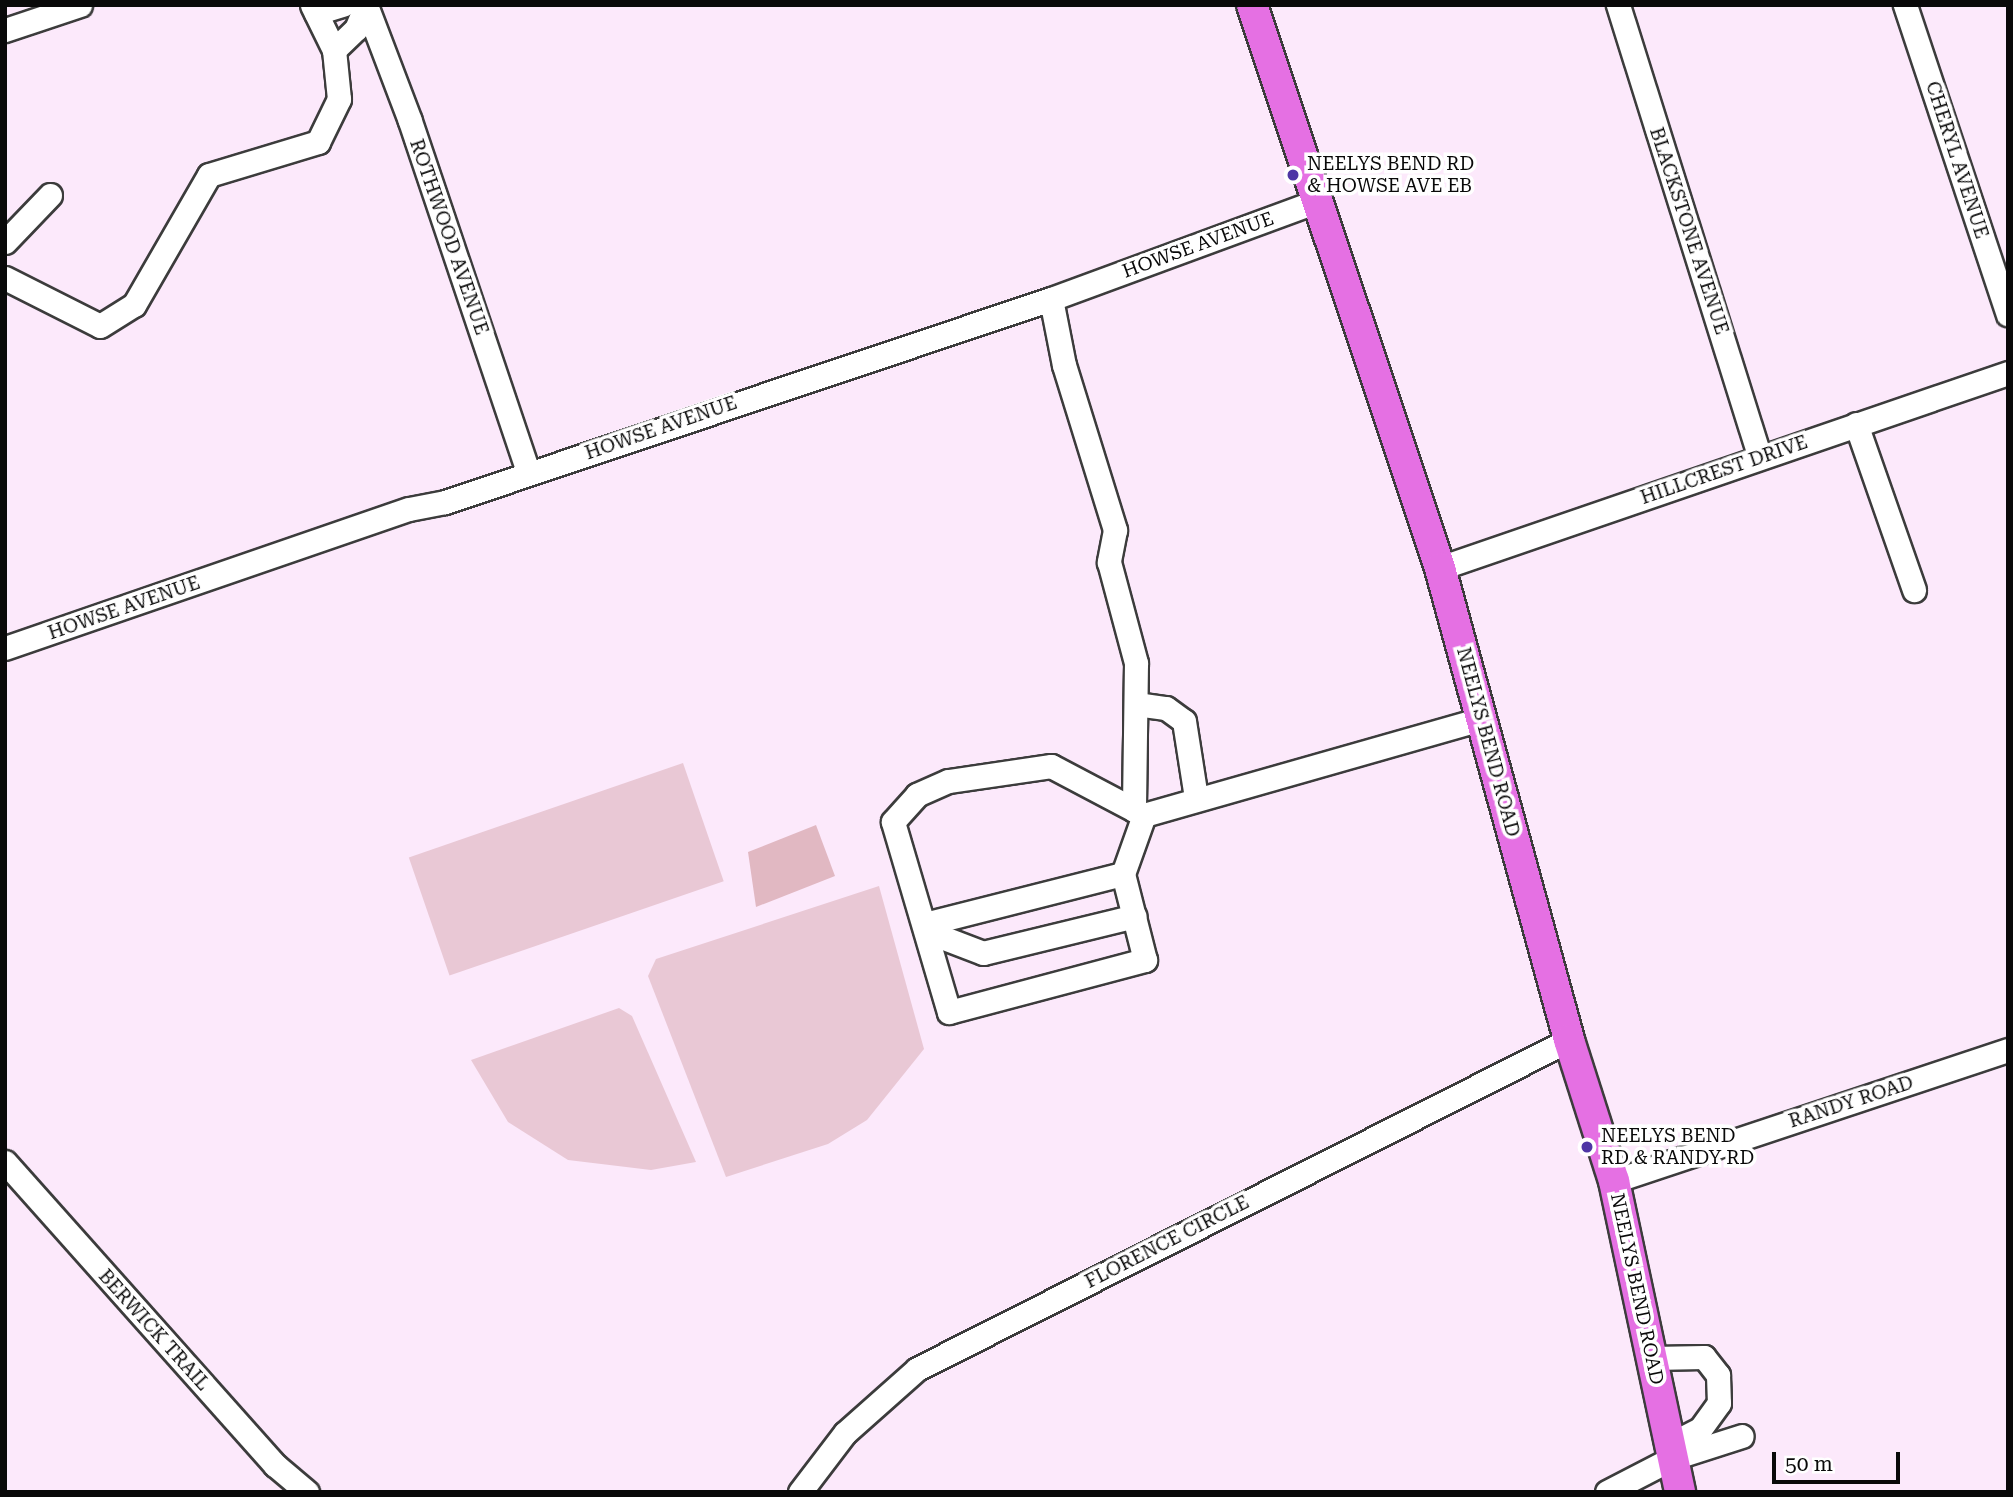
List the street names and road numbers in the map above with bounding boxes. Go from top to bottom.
street label: CHERYL AVENUE [1921,79,1993,241]
street label: BLACKSTONE AVENUE [1645,125,1733,337]
street label: ROTHWOOD AVENUE [405,136,493,338]
street label: HOWSE AVENUE [1119,207,1277,283]
street label: HOWSE AVENUE [582,391,740,465]
street label: HILLCREST DRIVE [1637,431,1811,509]
street label: HOWSE AVENUE [45,571,203,645]
street label: NEELYS BEND ROAD [1452,645,1524,839]
street label: RANDY ROAD [1786,1071,1916,1133]
street label: FLORENCE CIRCLE [1081,1191,1253,1293]
street label: NEELYS BEND ROAD [1606,1191,1668,1387]
street label: BERWICK TRAIL [94,1265,214,1395]

